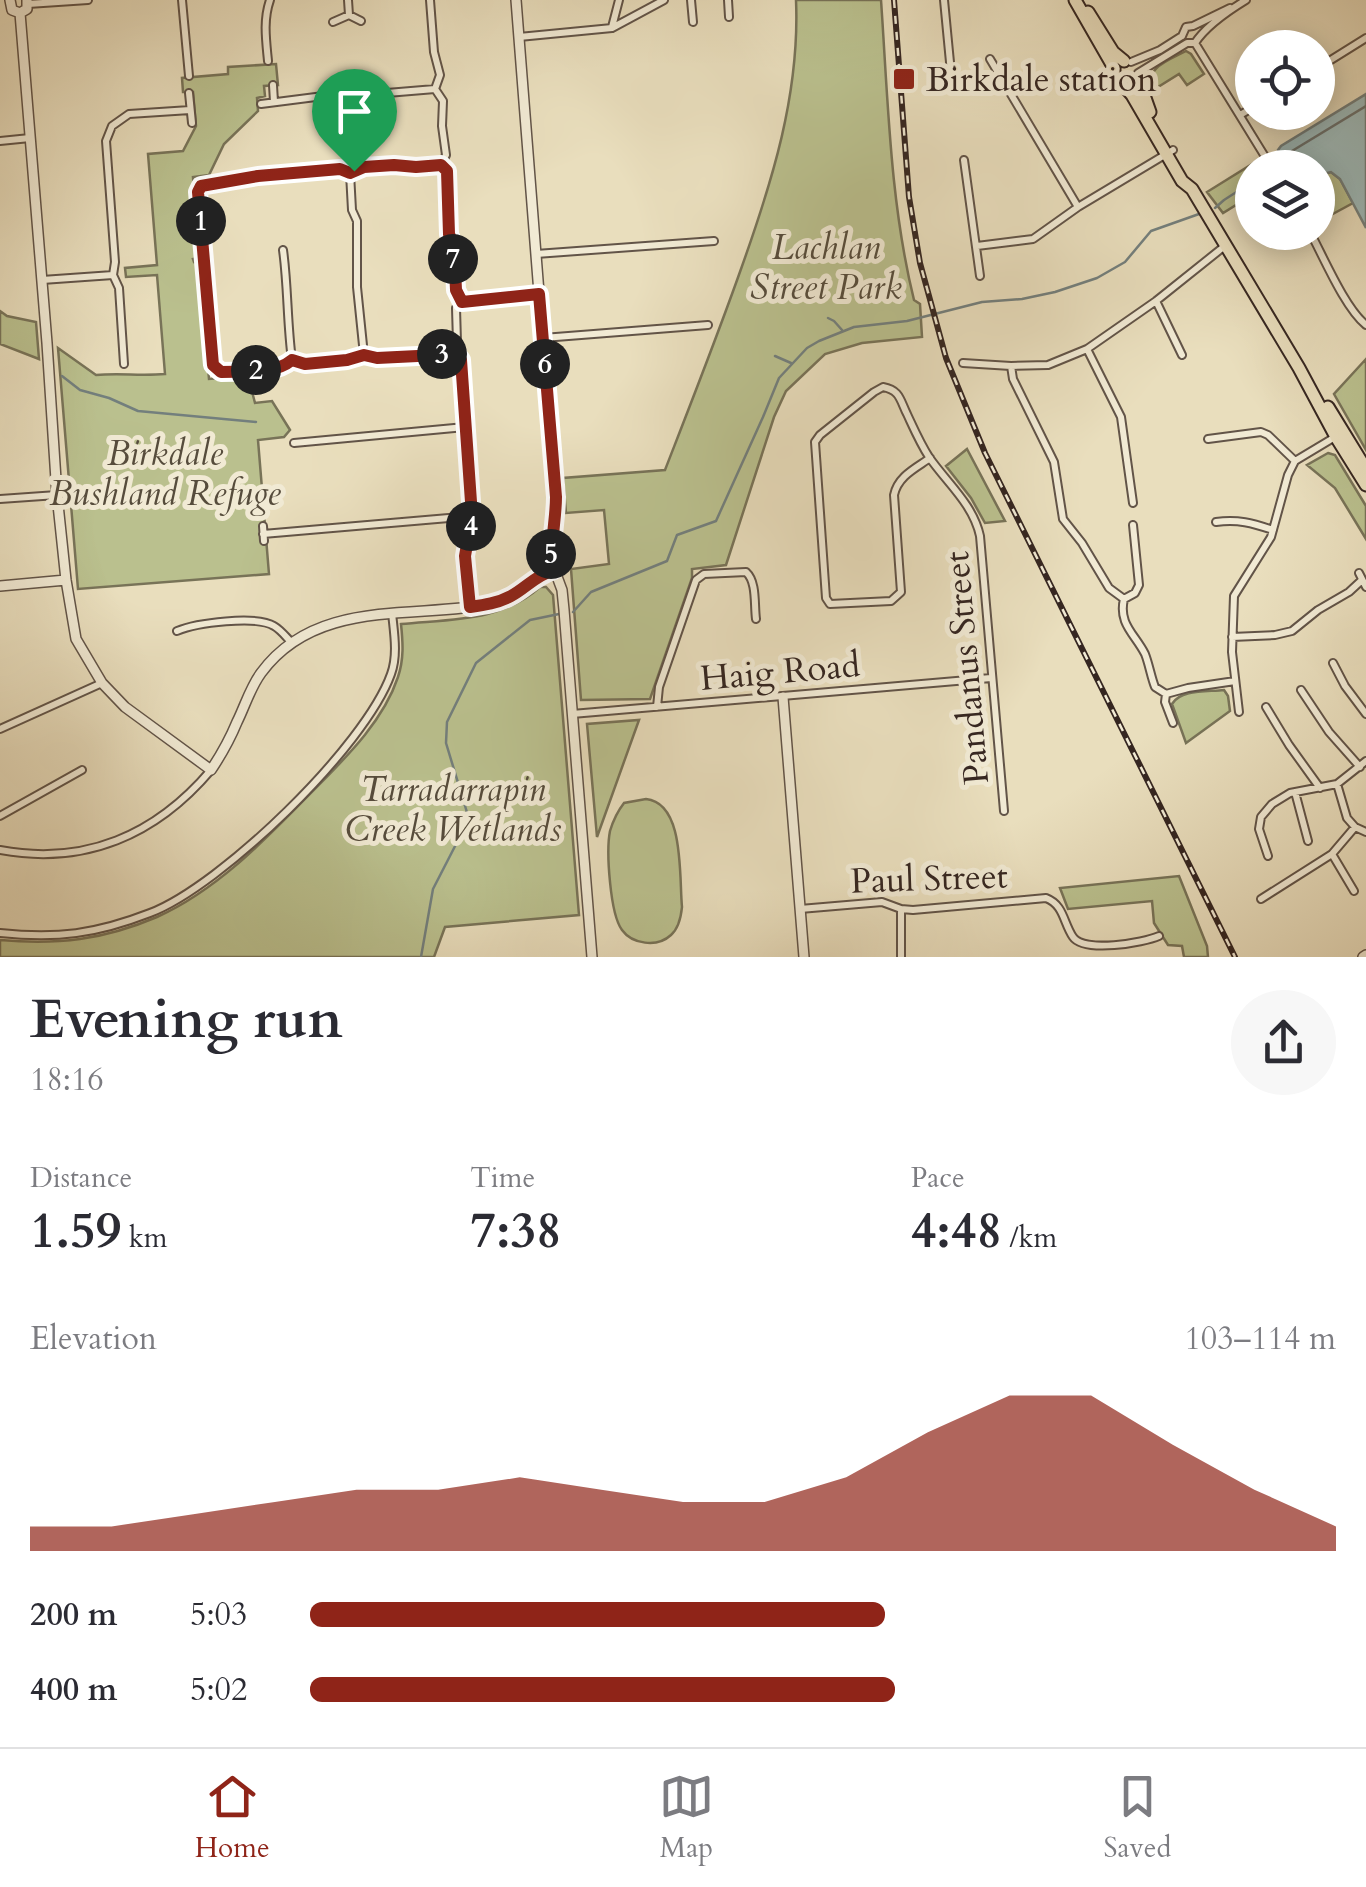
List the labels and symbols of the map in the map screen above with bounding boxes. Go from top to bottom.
place label: Birkdale station [926,56,1157,104]
marker: Birkdale station [891,66,917,92]
pin [312,69,397,172]
pin: 1 [176,196,226,246]
park label: Lachlan Street Park [750,224,903,312]
pin: 7 [428,234,478,284]
pin: 3 [417,329,467,379]
pin: 6 [520,339,570,389]
pin: 2 [231,345,281,395]
park label: Birkdale Bushland Refuge [49,430,281,518]
pin: 4 [446,501,496,551]
pin: 5 [526,529,576,579]
street label: Pandanus Street [933,549,1001,786]
street label: Haig Road [698,641,862,703]
park label: Tarradarrapin Creek Wetlands [345,766,561,854]
street label: Paul Street [849,852,1009,906]

